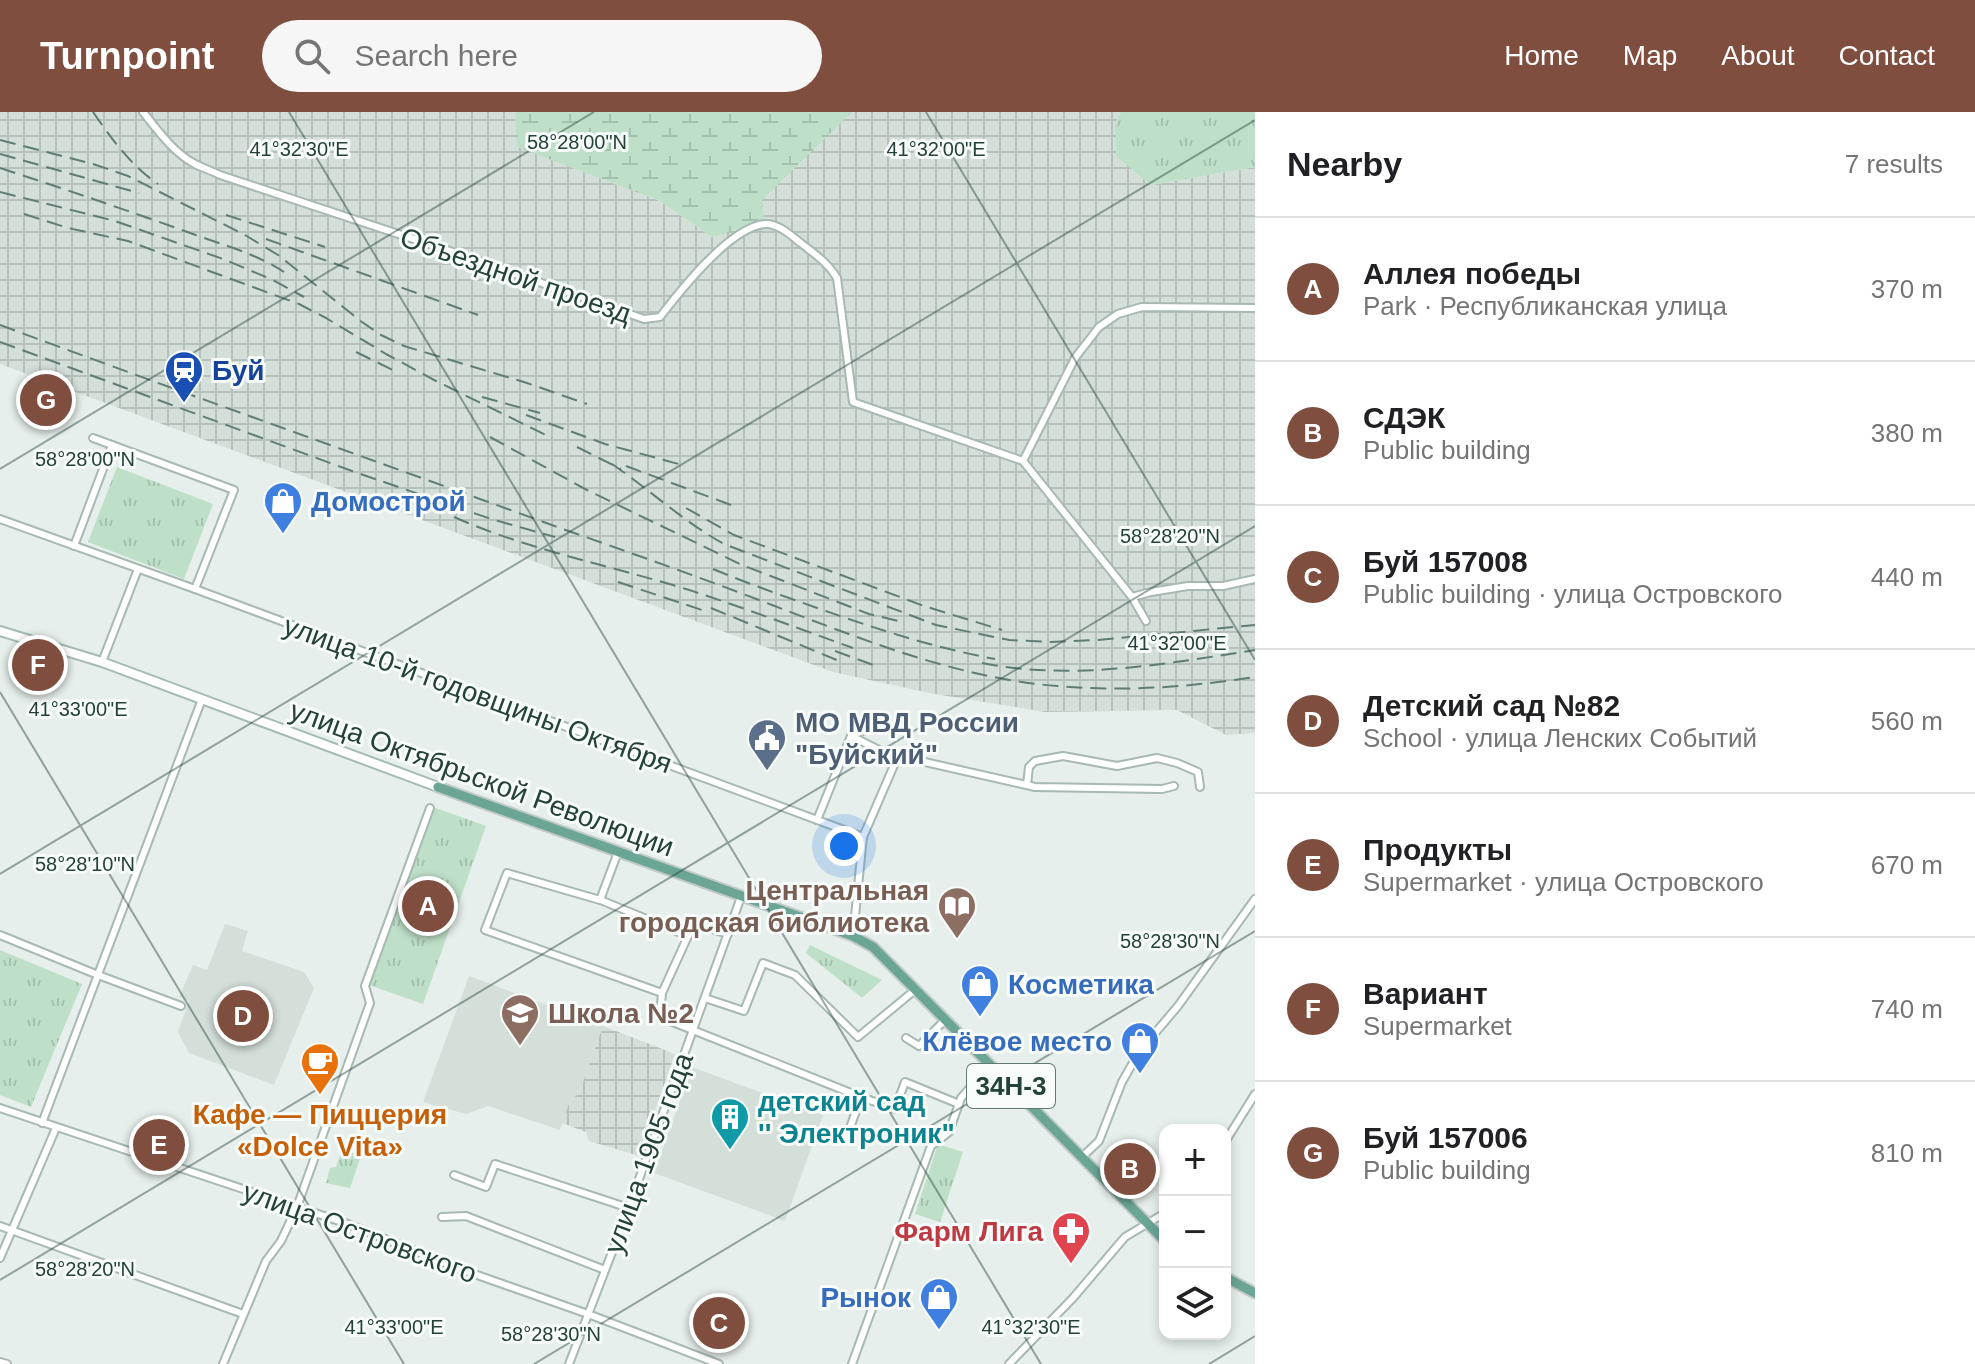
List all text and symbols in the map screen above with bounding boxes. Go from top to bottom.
search box [262,20,822,92]
icon: search [290,34,334,78]
text: Turnpoint [40,35,214,77]
text: Search here [354,39,518,72]
text: Home [1504,40,1579,71]
text: Map [1623,40,1677,71]
text: About [1721,40,1795,71]
text: Contact [1839,40,1935,71]
text: 58°28'00"N [527,131,627,153]
text: 41°32'30"E [250,138,349,160]
text: 41°32'00"E [887,138,986,160]
text: Nearby [1287,145,1402,183]
text: 7 results [1845,149,1943,179]
street label: Объездной проезд [396,221,635,330]
text: Аллея победы [1363,257,1581,290]
text: A [1304,274,1322,304]
text: 370 m [1871,274,1943,304]
text: Park · Республиканская улица [1363,291,1727,321]
station icon: Буй [163,349,205,404]
place label: Буй [212,355,265,386]
pin: G [20,370,72,430]
text: СДЭК [1363,401,1445,434]
text: B [1304,418,1322,448]
text: 380 m [1871,418,1943,448]
text: Public building [1363,435,1531,465]
text: 58°28'00"N [35,448,135,470]
shop icon: Домострой [262,480,304,535]
place label: Домострой [311,486,466,517]
text: 58°28'20"N [1120,525,1220,547]
text: Буй 157008 [1363,545,1528,578]
text: C [1304,562,1322,592]
text: 440 m [1871,562,1943,592]
text: Public building · улица Островского [1363,579,1783,609]
street label: улица 10-й годовщины Октября [280,610,676,779]
text: 41°32'00"E [1128,632,1227,654]
pin: F [12,635,64,695]
text: Детский сад №82 [1363,689,1620,722]
street label: улица Октябрьской Революции [286,694,678,862]
text: 41°33'00"E [29,698,128,720]
text: D [1304,706,1322,736]
text: 560 m [1871,706,1943,736]
place label: МО МВД России "Буйский" [795,707,1019,770]
public building icon: МО МВД России "Буйский" [746,717,788,772]
text: School · улица Ленских Событий [1363,723,1757,753]
your location [824,826,864,866]
text: Продукты [1363,833,1512,866]
text: E [1304,850,1322,880]
text: 670 m [1871,850,1943,880]
text: 58°28'10"N [35,853,135,875]
text: Supermarket · улица Островского [1363,867,1764,897]
place label: Центральная городская библиотека [619,875,929,938]
pin: A [402,876,454,936]
library icon: Центральная городская библиотека [936,885,978,940]
text: 58°28'30"N [1120,930,1220,952]
shop icon: Косметика [959,963,1001,1018]
place label: Косметика [1008,969,1154,1000]
text: Вариант [1363,977,1488,1010]
pin: D [217,986,269,1046]
school or university icon: Школа №2 [499,992,541,1047]
text: F [1305,994,1321,1024]
text: 740 m [1871,994,1943,1024]
place label: Школа №2 [548,998,694,1029]
text: Supermarket [1363,1011,1512,1041]
shop icon: Клёвое место [1119,1020,1161,1075]
place label: Клёвое место [922,1026,1112,1057]
cafe icon: Кафе — Пиццерия «Dolce Vita» [299,1041,341,1096]
street label: улица 1905 года [598,1048,699,1258]
road number: 34Н-3 [967,1064,1055,1108]
place label: детский сад '' Электроник" [758,1086,955,1149]
building icon: детский сад '' Электроник" [709,1096,751,1151]
place label: Кафе — Пиццерия «Dolce Vita» [193,1099,447,1162]
pin: E [133,1115,185,1175]
text: Буй 157006 [1363,1121,1528,1154]
map controls [1159,1124,1231,1340]
button: + [1159,1124,1231,1196]
text: G [1303,1138,1323,1168]
text: 810 m [1871,1138,1943,1168]
pin: B [1104,1139,1156,1199]
text: Public building [1363,1155,1531,1185]
street label: улица Островского [239,1176,481,1289]
button: − [1159,1196,1231,1268]
pharmacy icon: Фарм Лига [1050,1210,1092,1265]
place label: Фарм Лига [894,1216,1043,1247]
text: 58°28'20"N [35,1258,135,1280]
button: layers [1159,1268,1231,1340]
shop icon: Рынок [918,1276,960,1331]
place label: Рынок [820,1282,912,1313]
pin: C [693,1293,745,1353]
text: 41°33'00"E [345,1316,444,1338]
text: 41°32'30"E [982,1316,1081,1338]
text: 58°28'30"N [501,1323,601,1345]

